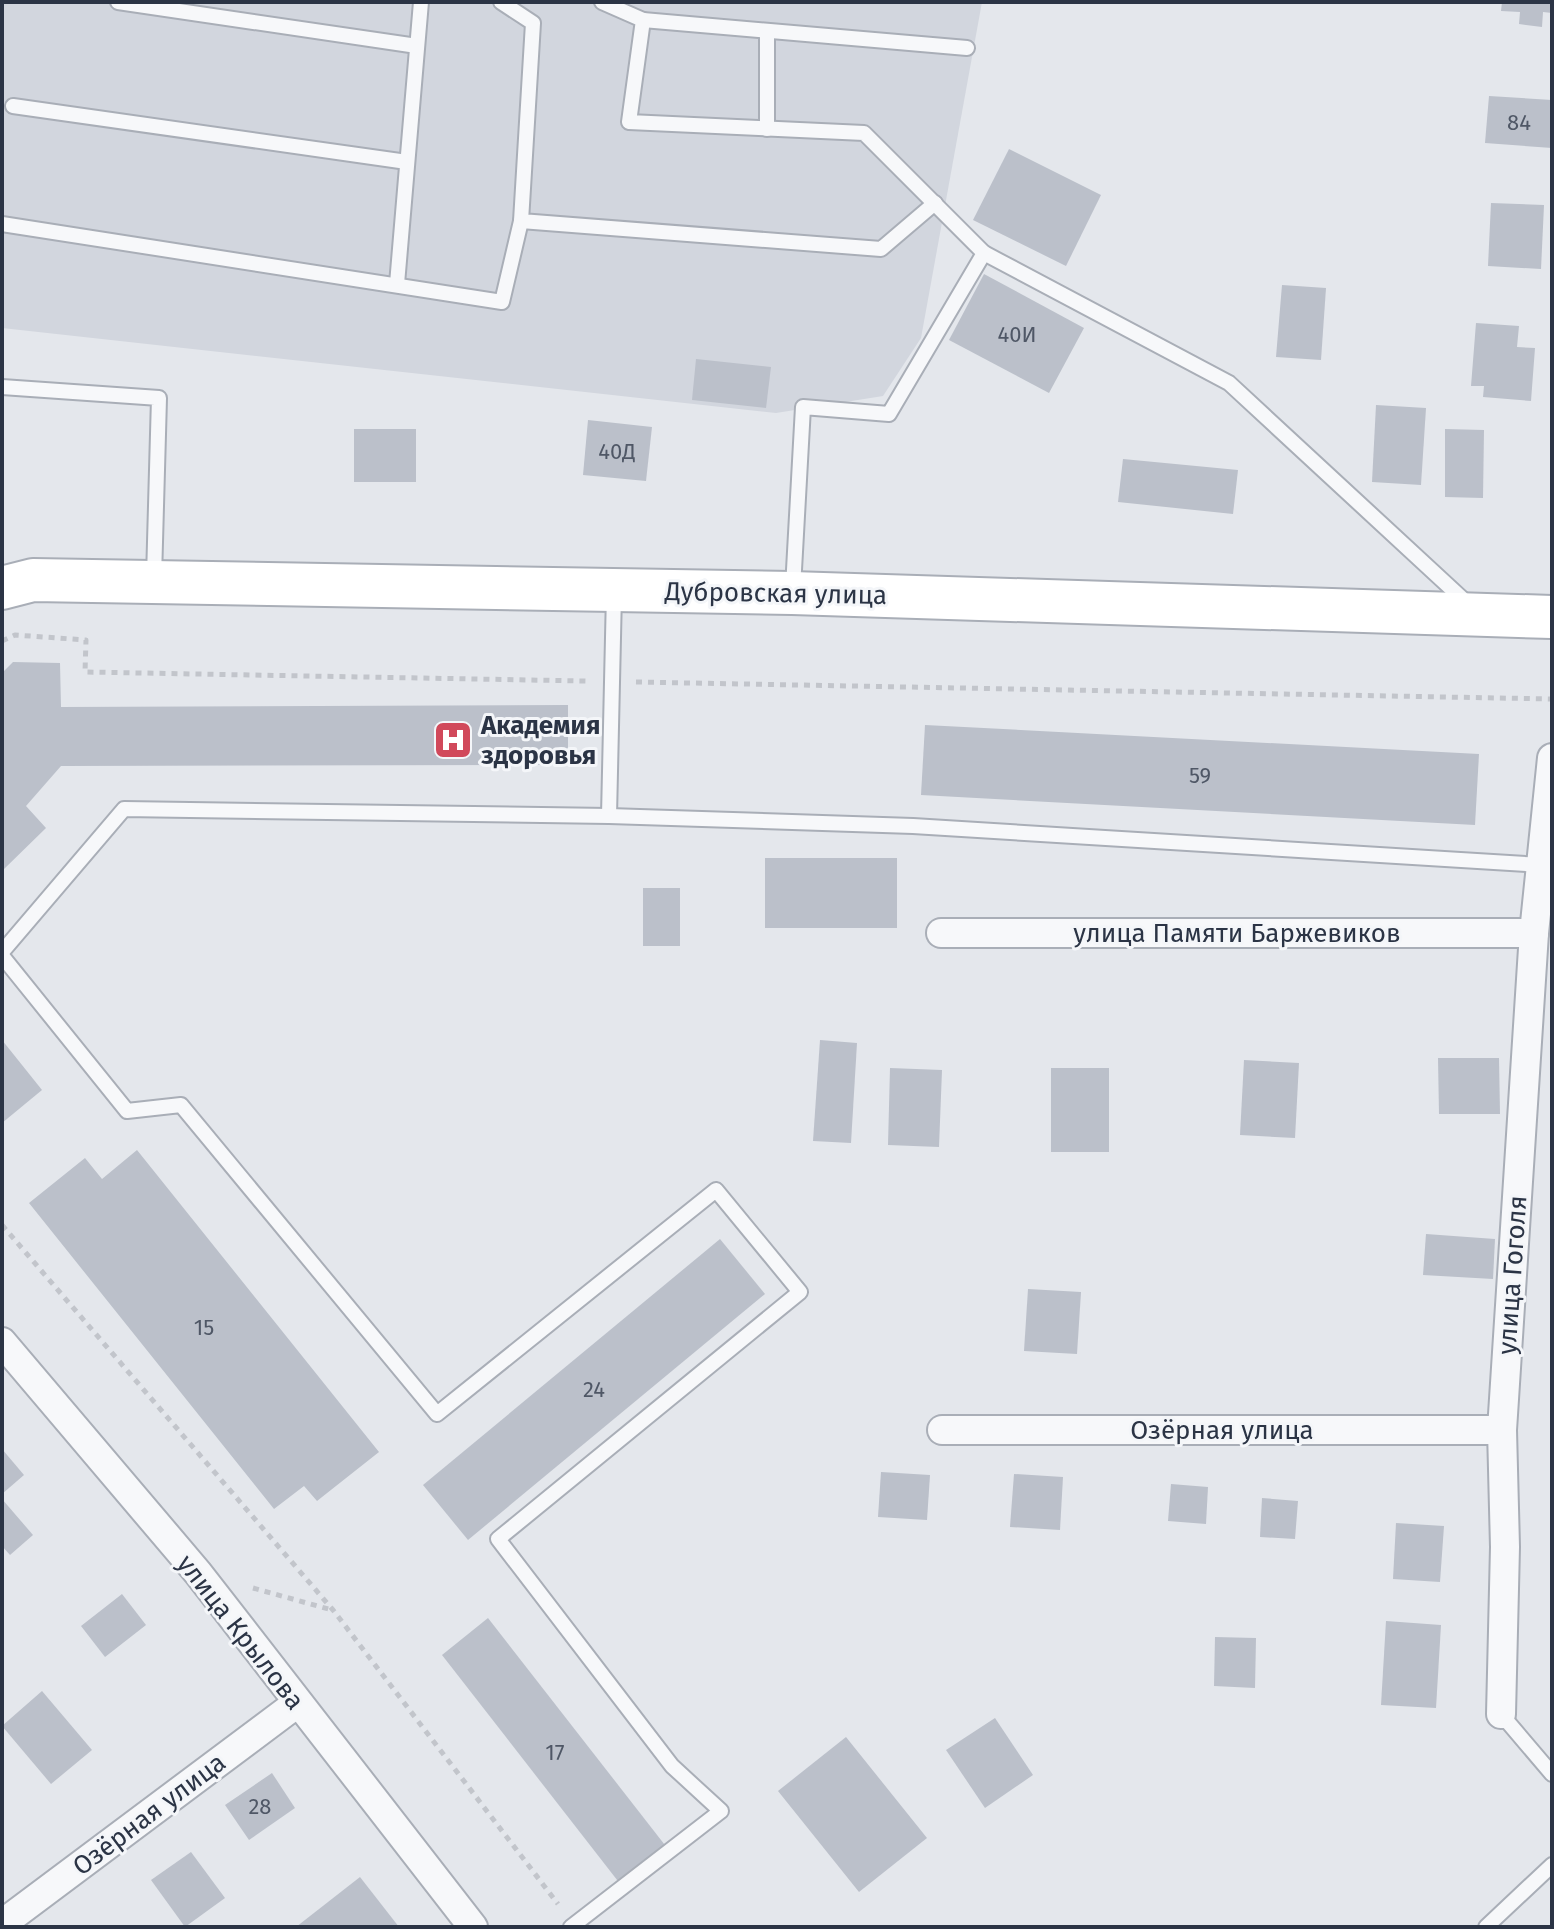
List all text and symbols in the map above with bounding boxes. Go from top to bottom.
house number: 84 [1507,109,1531,136]
house number: 40И [997,321,1037,348]
house number: 40Д [598,438,636,465]
street label: Дубровская улица [664,576,887,611]
place label: Академия здоровья [480,710,600,771]
hospital icon: Академия здоровья [432,719,474,761]
house number: 59 [1189,762,1211,789]
street label: улица Памяти Баржевиков [1073,918,1401,949]
street label: улица Гоголя [1491,1194,1534,1356]
house number: 15 [194,1314,214,1341]
house number: 24 [583,1376,605,1403]
street label: Озёрная улица [1130,1415,1314,1446]
street label: улица Крылова [171,1549,311,1716]
house number: 17 [545,1739,565,1766]
street label: Озёрная улица [67,1747,232,1882]
house number: 28 [248,1793,272,1820]

